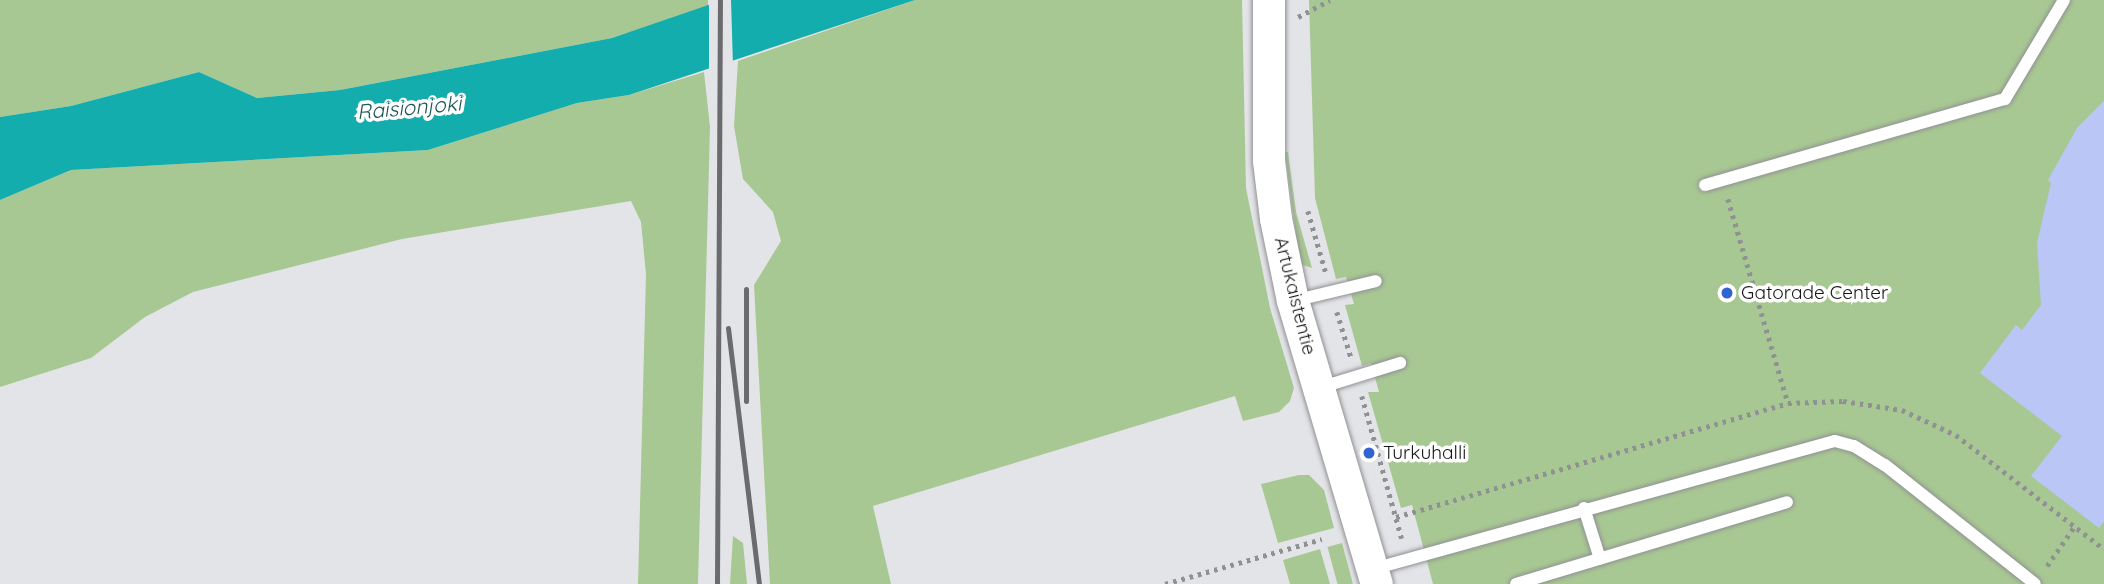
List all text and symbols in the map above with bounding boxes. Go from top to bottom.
water label: Raisionjoki [356,90,462,124]
street label: Artukaistentie [1269,235,1321,357]
place label: Gatorade Center [1741,282,1888,304]
marker: Gatorade Center [1719,285,1735,301]
place label: Turkuhalli [1383,442,1466,464]
marker: Turkuhalli [1361,445,1377,461]

